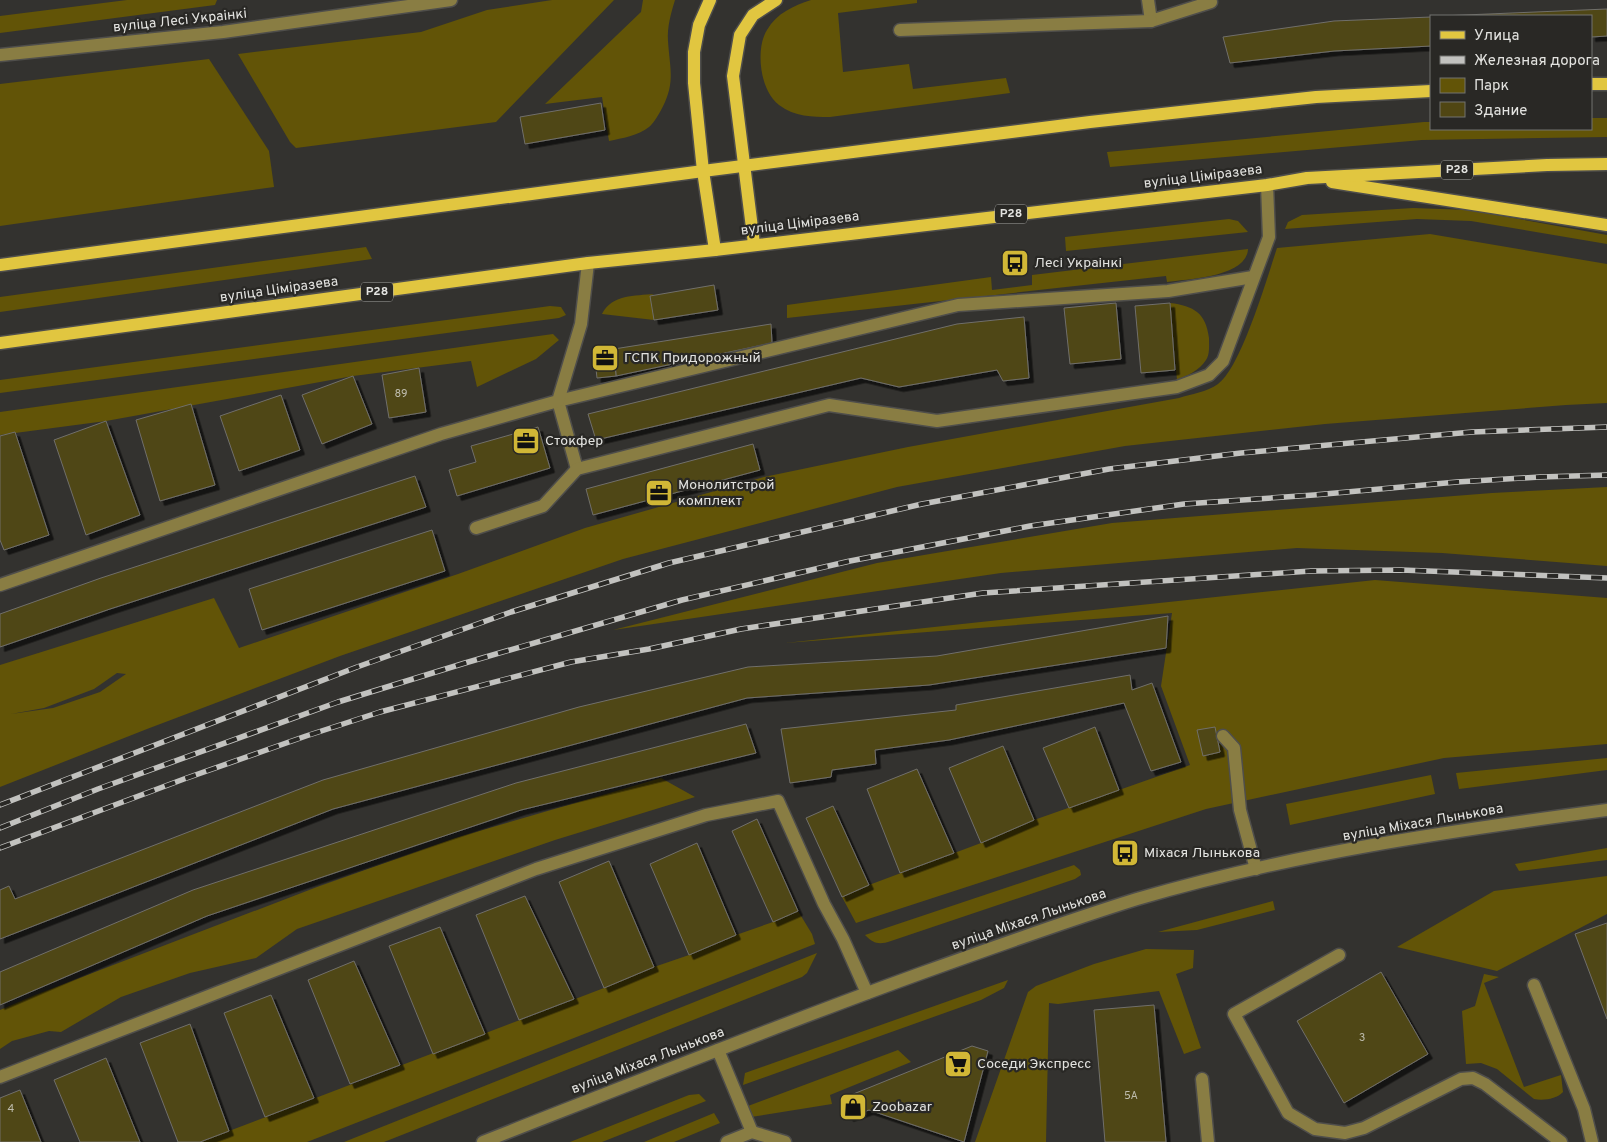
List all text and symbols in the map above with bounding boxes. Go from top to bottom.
street label: вуліца Лесі Украінкі [112,6,248,36]
legend [1430,15,1592,130]
text: Улица [1474,27,1519,46]
text: Железная дорога [1474,52,1600,71]
text: Парк [1474,77,1509,96]
text: Здание [1474,102,1527,121]
road number: Р28 [1441,160,1473,180]
street label: вуліца Ціміразева [1143,161,1263,193]
road number: Р28 [995,204,1027,223]
street label: вуліца Ціміразева [740,208,860,240]
bus stop icon: Лесі Украінкі [1000,248,1030,278]
place label: Лесі Украінкі [1034,255,1122,272]
street label: вуліца Ціміразева [219,273,339,307]
road number: Р28 [361,282,393,302]
office icon: ГСПК Придорожный [590,343,620,373]
place label: ГСПК Придорожный [624,350,761,367]
house number: 89 [394,387,408,401]
office icon: Стокфер [511,426,541,456]
place label: Стокфер [545,433,603,450]
place label: Монолитстрой комплект [678,477,774,510]
office icon: Монолитстрой комплект [644,478,674,508]
street label: вуліца Міхася Лынькова [1341,801,1505,845]
bus stop icon: Міхася Лынькова [1110,838,1140,868]
place label: Міхася Лынькова [1144,845,1260,862]
street label: вуліца Міхася Лынькова [949,885,1109,955]
street label: вуліца Міхася Лынькова [569,1024,727,1098]
house number: 3 [1359,1031,1365,1045]
supermarket icon: Соседи Экспресс [943,1049,973,1079]
place label: Соседи Экспресс [977,1056,1091,1073]
house number: 5А [1124,1089,1138,1103]
shop icon: Zoobazar [838,1092,868,1122]
place label: Zoobazar [872,1099,933,1116]
house number: 4 [8,1102,15,1116]

